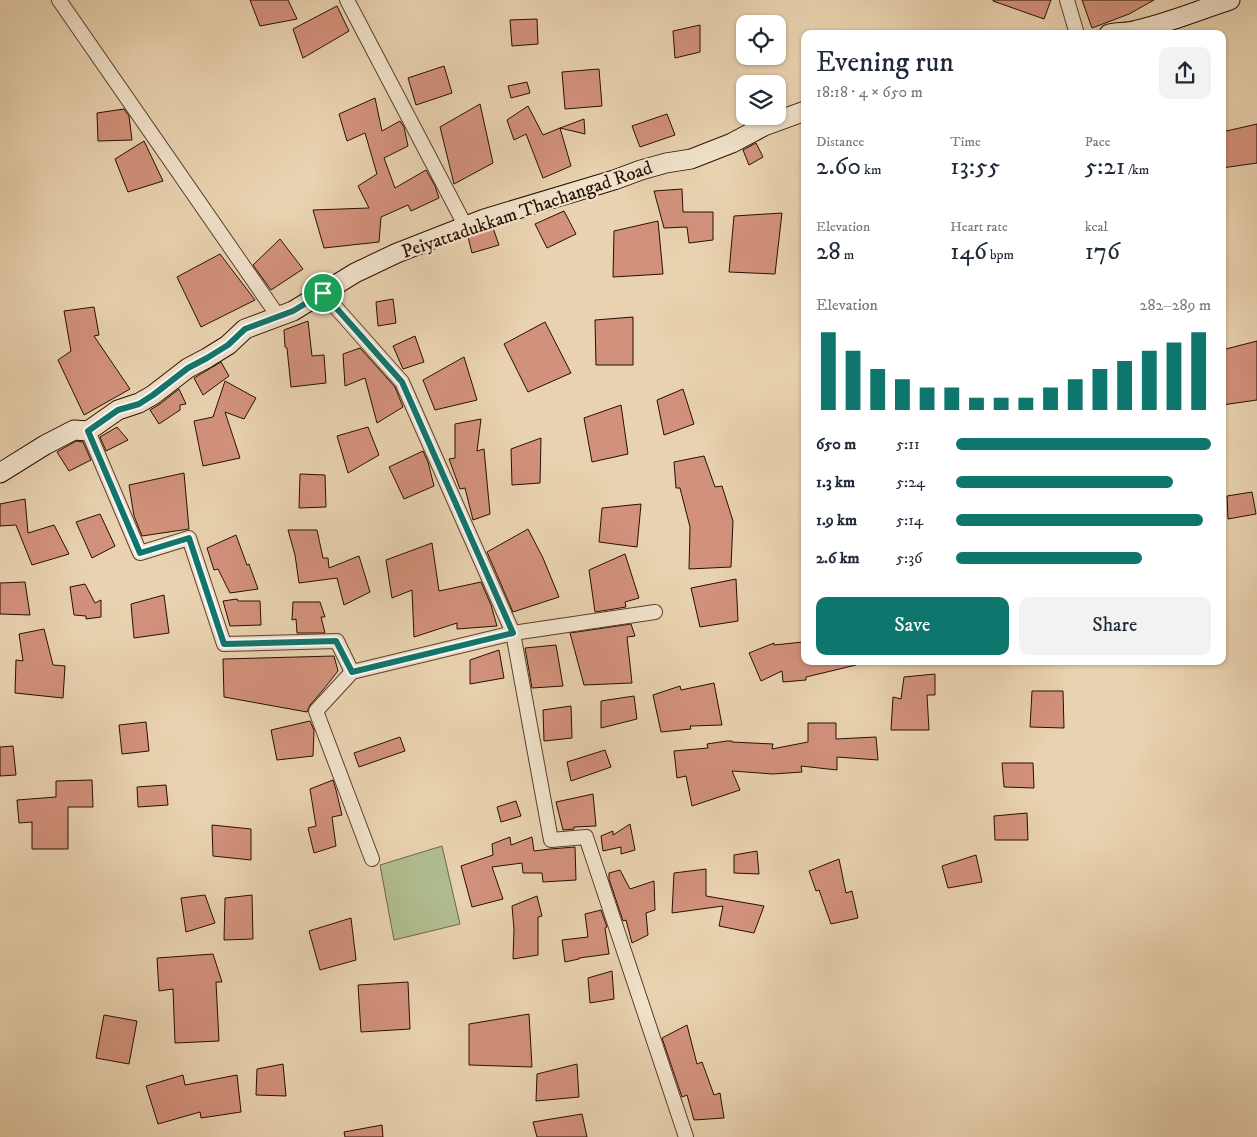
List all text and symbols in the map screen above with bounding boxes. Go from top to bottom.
map controls [736,15,786,125]
button: locate [736,15,786,65]
text: Evening run [816,45,954,80]
button: share [1159,47,1211,99]
button: layers [736,75,786,125]
text: 18:18 · 4 × 650 m [816,82,923,102]
text: Distance [816,133,864,151]
text: Time [950,133,981,151]
text: Pace [1085,133,1111,151]
text: 2.60 [816,151,861,182]
text: 13:55 [950,151,1000,182]
text: 5:21 [1085,151,1125,182]
street label: Peiyattadukkam Thachangad Road [399,156,656,264]
text: km [861,161,882,179]
text: /km [1125,161,1149,179]
text: Elevation [816,218,870,236]
text: Heart rate [950,218,1008,236]
text: kcal [1085,218,1108,236]
text: 28 [816,236,841,267]
text: 146 [950,236,987,267]
text: 176 [1085,236,1120,267]
text: m [841,246,854,264]
text: bpm [987,246,1014,264]
pin [302,272,344,314]
icon: arrive [309,279,337,307]
text: Elevation [816,295,878,315]
text: 282–289 m [1140,295,1211,315]
text: 650 m [816,434,856,454]
text: 5:11 [896,434,920,454]
text: 1.3 km [816,472,855,492]
text: 5:24 [896,472,925,492]
text: 1.9 km [816,510,857,530]
text: 5:14 [896,510,923,530]
text: 2.6 km [816,548,860,568]
text: 5:36 [896,548,922,568]
button: Save [816,597,1009,655]
button: Share [1019,597,1211,655]

